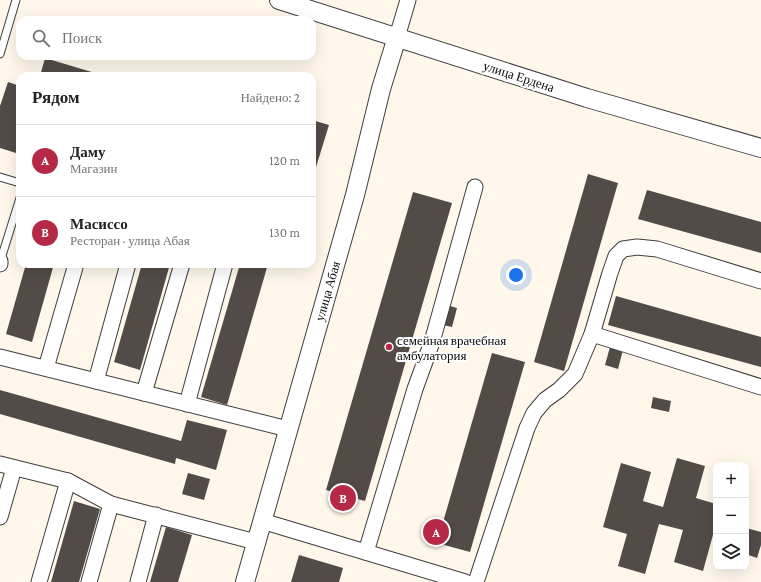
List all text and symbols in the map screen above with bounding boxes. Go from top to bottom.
search box [16,16,316,60]
icon: search [30,27,52,49]
text: Поиск [62,30,102,46]
street label: улица Ердена [481,58,557,95]
text: Рядом [32,88,80,107]
text: Найдено: 2 [240,90,300,105]
text: Даму [70,144,106,160]
text: A [41,153,49,168]
text: 120 m [269,153,300,168]
text: Магазин [70,161,117,176]
text: Масиссо [70,216,128,232]
text: B [41,225,49,240]
text: 130 m [269,225,300,240]
text: Ресторан · улица Абая [70,233,190,248]
street label: улица Абая [312,259,343,323]
your location [506,265,526,285]
place label: семейная врачебная амбулатория [397,333,506,363]
marker: семейная врачебная амбулатория [384,342,394,352]
map controls [713,462,749,570]
button: + [713,462,749,498]
pin: B [330,483,356,513]
button: − [713,498,749,534]
pin: A [423,517,449,547]
button: layers [713,534,749,570]

